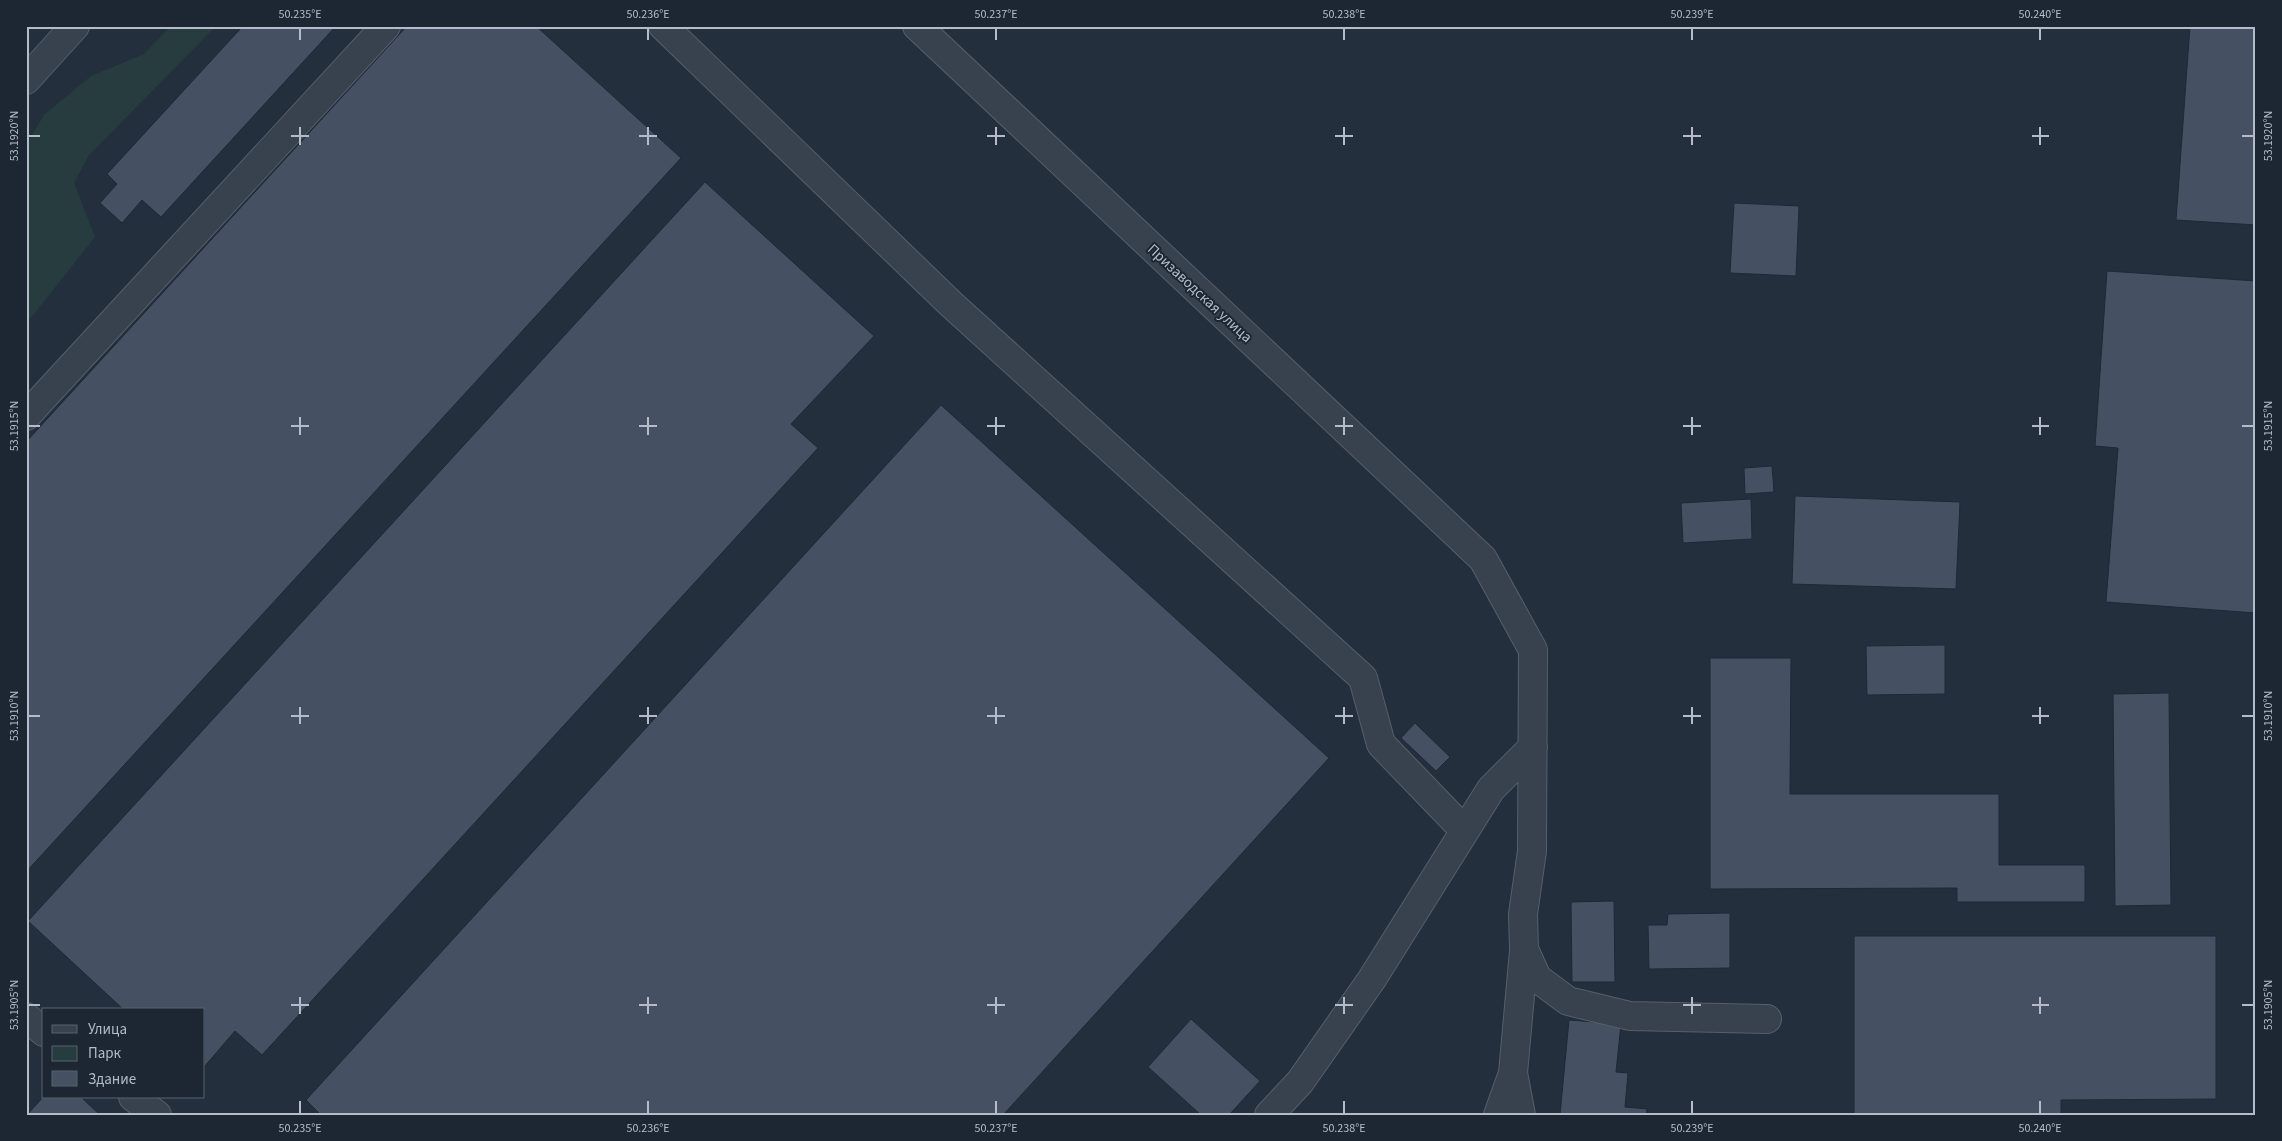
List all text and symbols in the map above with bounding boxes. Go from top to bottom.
text: 50.235°E [278,6,322,23]
text: 50.236°E [626,6,670,23]
text: 50.237°E [974,6,1018,23]
text: 50.238°E [1322,6,1366,23]
text: 50.239°E [1670,6,1714,23]
text: 50.240°E [2018,6,2062,23]
text: 53.1920°N [6,111,23,161]
text: 53.1920°N [2260,111,2277,161]
street label: Призаводская улица [1143,239,1257,348]
text: 53.1915°N [6,401,23,451]
text: 53.1915°N [2260,401,2277,451]
text: 53.1910°N [6,691,23,741]
text: 53.1910°N [2260,691,2277,741]
text: 53.1905°N [6,980,23,1030]
text: 53.1905°N [2260,980,2277,1030]
legend [42,1008,205,1098]
text: Улица [88,1019,127,1040]
text: Парк [88,1043,122,1064]
text: Здание [88,1069,136,1090]
text: 50.235°E [278,1120,322,1137]
text: 50.236°E [626,1120,670,1137]
text: 50.237°E [974,1120,1018,1137]
text: 50.238°E [1322,1120,1366,1137]
text: 50.239°E [1670,1120,1714,1137]
text: 50.240°E [2018,1120,2062,1137]

